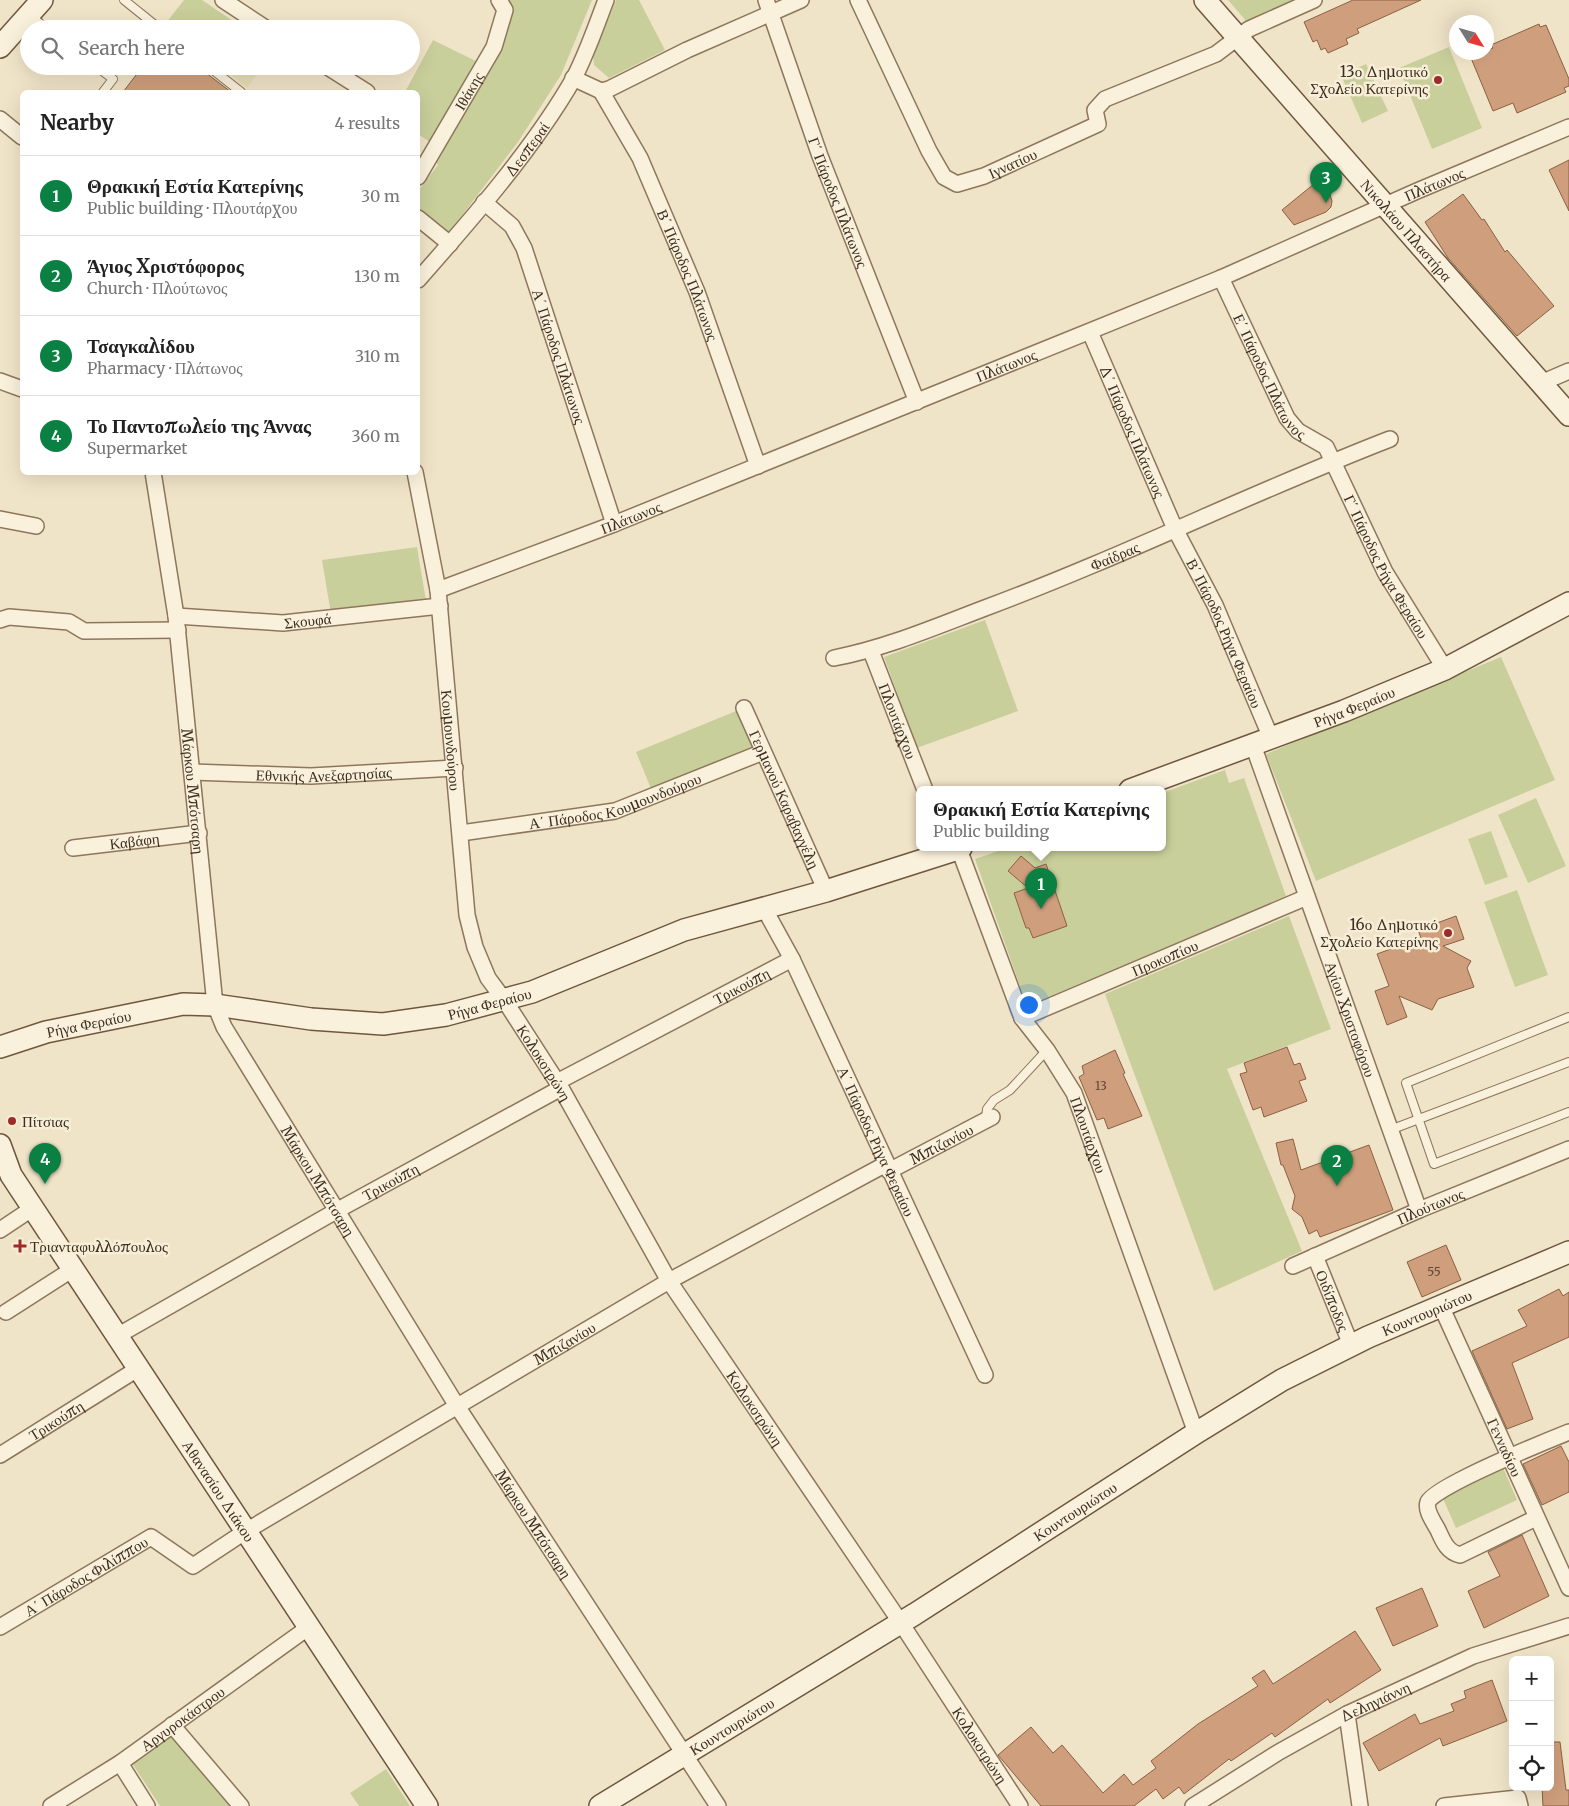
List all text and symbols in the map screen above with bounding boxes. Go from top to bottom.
north arrow [1449,15,1494,60]
search box [20,20,420,75]
icon: search [38,34,66,62]
text: Search here [78,36,185,60]
place label: 13ο Δημοτικό Σχολείο Κατερίνης [1310,62,1428,98]
street label: Ιθάκης [450,68,487,113]
marker: 13ο Δημοτικό Σχολείο Κατερίνης [1432,74,1444,86]
text: Nearby [40,109,114,136]
text: 4 results [334,113,400,133]
street label: Δεσπεραί [500,118,553,180]
street label: Γ΄ Πάροδος Πλάτωνος [805,135,873,270]
street label: Ιγνατίου [985,144,1040,182]
pin: 3 [1310,162,1342,203]
street label: Πλάτωνος [1401,163,1467,205]
text: Θρακική Εστία Κατερίνης [87,174,303,198]
street label: Νικολάου Πλαστήρα [1357,175,1457,285]
text: 1 [52,186,60,206]
text: 30 m [361,186,400,206]
text: Public building · Πλουτάρχου [87,198,297,218]
street label: Β΄ Πάροδος Πλάτωνος [653,206,723,343]
text: Άγιος Χριστόφορος [87,254,244,278]
text: 2 [51,266,61,286]
text: 130 m [354,266,400,286]
text: Church · Πλούτωνος [87,278,227,298]
street label: Α΄ Πάροδος Πλάτωνος [529,287,590,426]
street label: Ε΄ Πάροδος Πλάτωνος [1230,311,1309,443]
text: Τσαγκαλίδου [87,334,195,358]
street label: Πλάτωνος [973,344,1039,386]
text: 3 [51,346,61,366]
text: 310 m [355,346,400,366]
text: Pharmacy · Πλάτωνος [87,358,243,378]
street label: Δ΄ Πάροδος Πλάτωνος [1096,362,1170,500]
text: Το Παντοπωλείο της Άννας [87,414,311,438]
text: 4 [51,426,61,446]
text: 360 m [351,426,400,446]
text: Supermarket [87,438,188,458]
street label: Γ΄ Πάροδος Ρήγα Φεραίου [1340,491,1433,642]
street label: Πλάτωνος [598,496,664,538]
street label: Φαίδρας [1087,537,1142,575]
street label: Β΄ Πάροδος Ρήγα Φεραίου [1183,555,1267,711]
street label: Σκουφά [283,608,332,632]
street label: Πλουτάρχου [875,680,921,762]
street label: Ρήγα Φεραίου [1311,682,1397,731]
street label: Κουμουνδούρου [437,689,465,791]
street label: Γερμανού Καραβαγγέλη [746,727,824,872]
street label: Μάρκου Μπότσαρη [178,728,209,855]
street label: Εθνικής Ανεξαρτησίας [255,762,393,786]
street label: Α΄ Πάροδος Κουμουνδούρου [528,768,704,833]
popup [916,786,1166,851]
text: Θρακική Εστία Κατερίνης [933,797,1149,821]
text: Public building [933,821,1049,841]
street label: Καβάφη [109,828,161,853]
pin: 1 [1025,868,1057,909]
place label: 16ο Δημοτικό Σχολείο Κατερίνης [1320,915,1438,951]
marker: 16ο Δημοτικό Σχολείο Κατερίνης [1442,927,1454,939]
street label: Προκοπίου [1129,935,1201,980]
street label: Αγίου Χριστοφόρου [1321,959,1380,1079]
street label: Τρικούπη [710,963,773,1008]
street label: Ρήγα Φεραίου [445,983,533,1024]
your location [1016,992,1042,1018]
street label: Ρήγα Φεραίου [45,1005,133,1041]
street label: Κολοκοτρώνη [513,1021,576,1105]
street label: Α΄ Πάροδος Ρήγα Φεραίου [834,1063,919,1219]
house number: 13 [1095,1078,1107,1093]
street label: Πλουτάρχου [1067,1094,1111,1175]
place label: Πίτσιας [22,1112,69,1131]
marker: Πίτσιας [6,1115,18,1127]
street label: Μπιζανίου [906,1119,976,1168]
street label: Μάρκου Μπότσαρη [277,1122,360,1240]
pin: 4 [29,1143,61,1184]
pin: 2 [1321,1145,1353,1186]
street label: Τρικούπη [359,1158,422,1204]
street label: Πλούτωνος [1394,1183,1467,1228]
place label: Τριανταφυλλόπουλος [30,1237,168,1256]
marker: Τριανταφυλλόπουλος [14,1240,26,1252]
house number: 55 [1427,1264,1441,1279]
street label: Οιδίποδος [1312,1267,1354,1334]
street label: Κουντουριώτου [1379,1285,1475,1340]
street label: Μπιζανίου [530,1317,599,1369]
street label: Κολοκοτρώνη [723,1367,788,1450]
street label: Τρικούπη [25,1396,87,1444]
street label: Γενναδίου [1483,1415,1527,1480]
street label: Αθανασίου Διάκου [179,1436,259,1545]
street label: Μάρκου Μπότσαρη [491,1466,576,1582]
street label: Κουντουριώτου [1029,1477,1120,1545]
street label: Α΄ Πάροδος Φιλίππου [21,1532,151,1620]
map controls [1509,1656,1554,1791]
button: + [1509,1656,1554,1701]
street label: Δεληγιάννη [1336,1677,1413,1726]
street label: Αργυροκάστρου [136,1681,228,1755]
street label: Κουντουριώτου [686,1693,777,1759]
button: − [1509,1701,1554,1746]
street label: Κολοκοτρώνη [948,1703,1012,1787]
button: locate [1509,1746,1554,1791]

